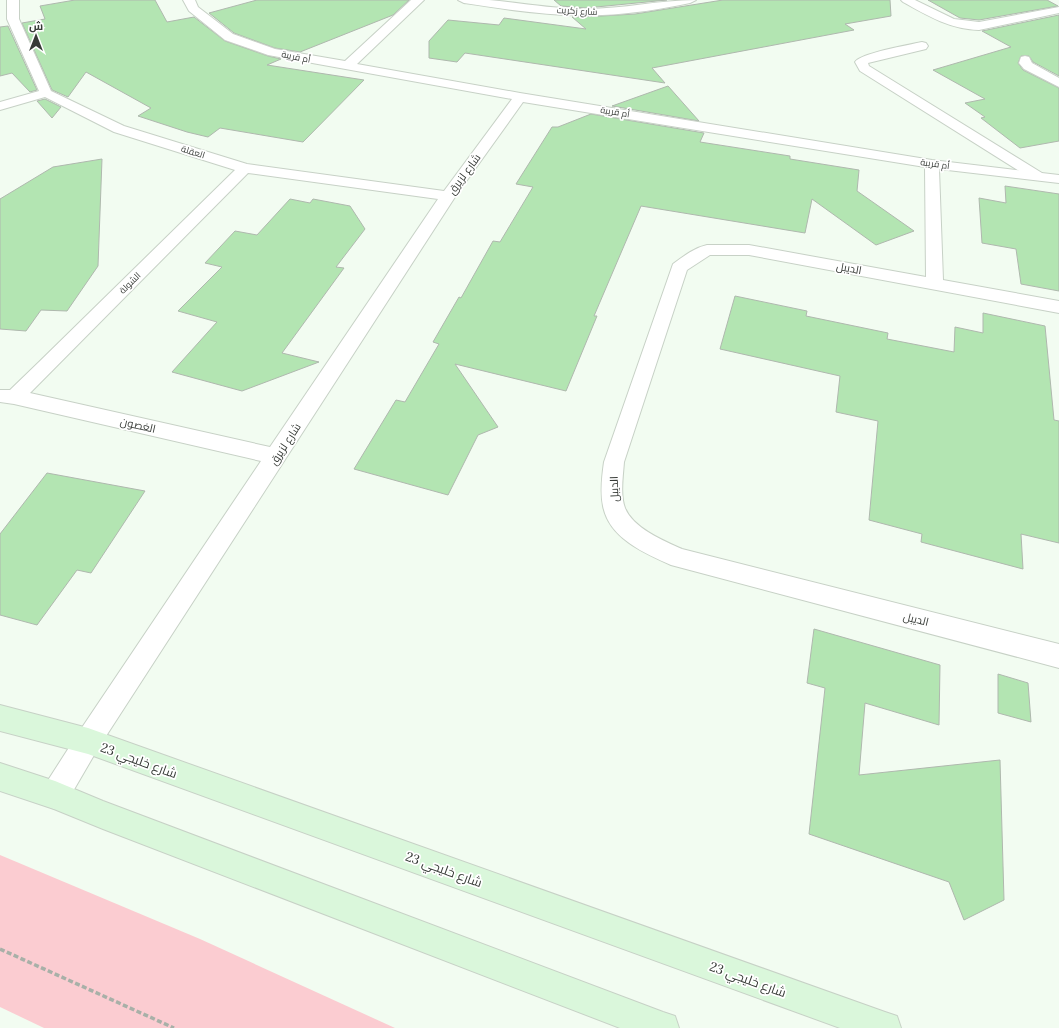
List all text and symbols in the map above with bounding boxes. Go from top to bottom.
street label: شارع زكريت [556,4,598,18]
north arrow [16,16,56,56]
text: ش [29,19,43,33]
street label: أم قريبة [280,48,312,66]
street label: أم قريبة [599,104,631,120]
street label: العقلة [180,143,206,160]
street label: شارع لزيرق [444,151,484,198]
street label: أم قريبة [920,156,951,172]
street label: الديبل [835,259,863,277]
street label: الشولة [117,270,143,296]
street label: الغصون [119,414,157,436]
street label: شارع لزيرق [266,420,305,468]
street label: الديبل [607,476,621,502]
street label: الديبل [902,609,930,629]
street label: شارع خليجي 23 [97,739,180,784]
street label: شارع خليجي 23 [402,848,485,893]
street label: شارع خليجي 23 [706,958,789,1003]

